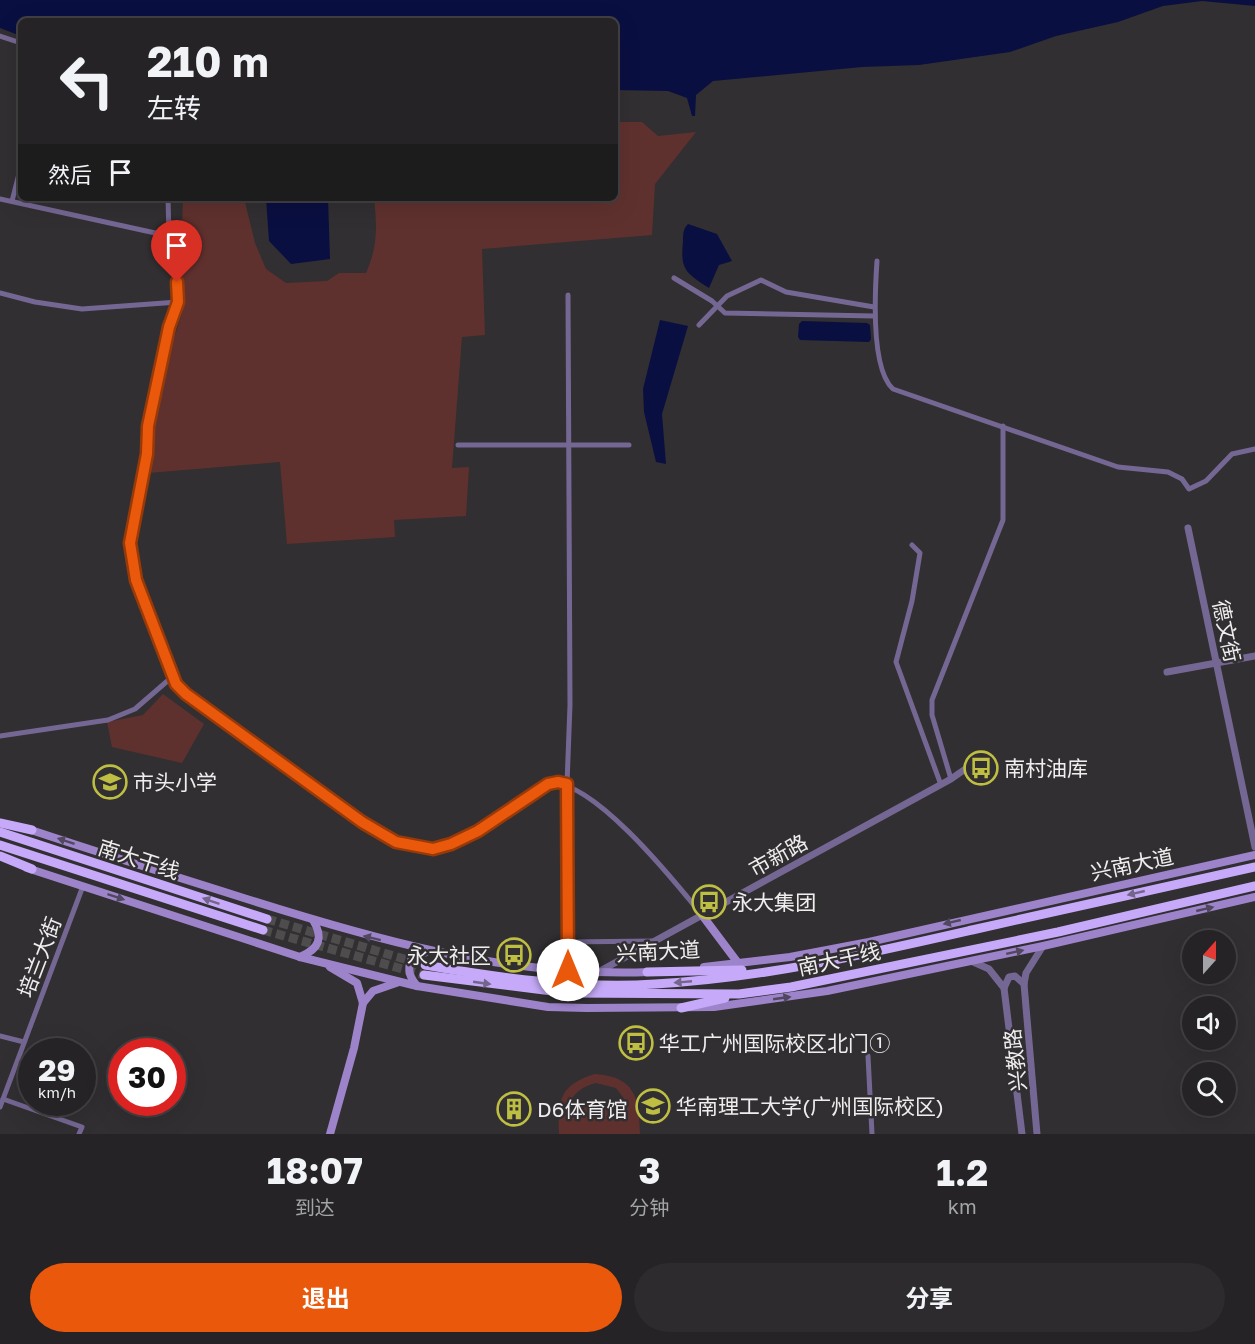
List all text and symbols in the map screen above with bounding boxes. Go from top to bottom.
text: 210 m [147,36,269,86]
icon: left [48,42,126,120]
text: 左转 [147,92,201,124]
icon: arrive [104,156,137,189]
text: 然后 [48,161,92,188]
pin [151,220,202,282]
icon: arrive [160,229,193,262]
street label: 德文街 [1208,597,1246,665]
bus stop icon: 南村油库 [963,750,999,786]
place label: 南村油库 [1004,755,1088,781]
school or university icon: 市头小学 [92,764,128,800]
place label: 市头小学 [133,769,217,795]
street label: 市新路 [744,828,812,882]
street label: 南大干线 [95,834,183,884]
one-way arrow [57,836,75,846]
street label: 兴南大道 [1088,843,1176,885]
bus stop icon: 永大集团 [691,884,727,920]
place label: 永大集团 [732,889,816,915]
one-way arrow [1127,889,1146,899]
one-way arrow [107,892,125,902]
one-way arrow [202,896,220,905]
one-way arrow [1195,904,1214,913]
street label: 培兰大街 [12,913,66,1001]
one-way arrow [943,918,961,928]
north arrow [1182,930,1236,984]
map controls [1182,930,1236,1116]
one-way arrow [363,932,381,942]
street label: 兴南大道 [615,936,701,966]
bus stop icon: 永大社区 [496,937,532,973]
position arrow [536,938,600,1002]
street label: 南大干线 [795,938,883,980]
place label: 永大社区 [407,942,491,968]
one-way arrow [1005,947,1024,956]
one-way arrow [673,977,692,987]
one-way arrow [472,979,491,988]
one-way arrow [773,994,792,1003]
button: sound [1182,996,1236,1050]
bus stop icon: 华工广州国际校区北门① [618,1025,654,1061]
street label: 兴教路 [999,1027,1031,1093]
place label: 华工广州国际校区北门① [659,1030,890,1056]
speed limit sign: 30 [108,1038,186,1116]
text: 29 [38,1052,76,1088]
button: search [1182,1062,1236,1116]
text: km/h [38,1083,76,1101]
school or university icon: 华南理工大学(广州国际校区) [635,1088,671,1124]
building icon: D6体育馆 [496,1091,532,1127]
place label: 华南理工大学(广州国际校区) [676,1093,944,1119]
place label: D6体育馆 [537,1096,627,1122]
text: 18:07 [267,1149,363,1192]
text: 3 [639,1149,661,1192]
text: 1.2 [936,1151,988,1194]
text: km [948,1194,977,1218]
text: 到达 [295,1195,335,1219]
text: 分钟 [630,1195,670,1219]
button: 退出 [30,1263,622,1332]
button: 分享 [634,1263,1225,1332]

